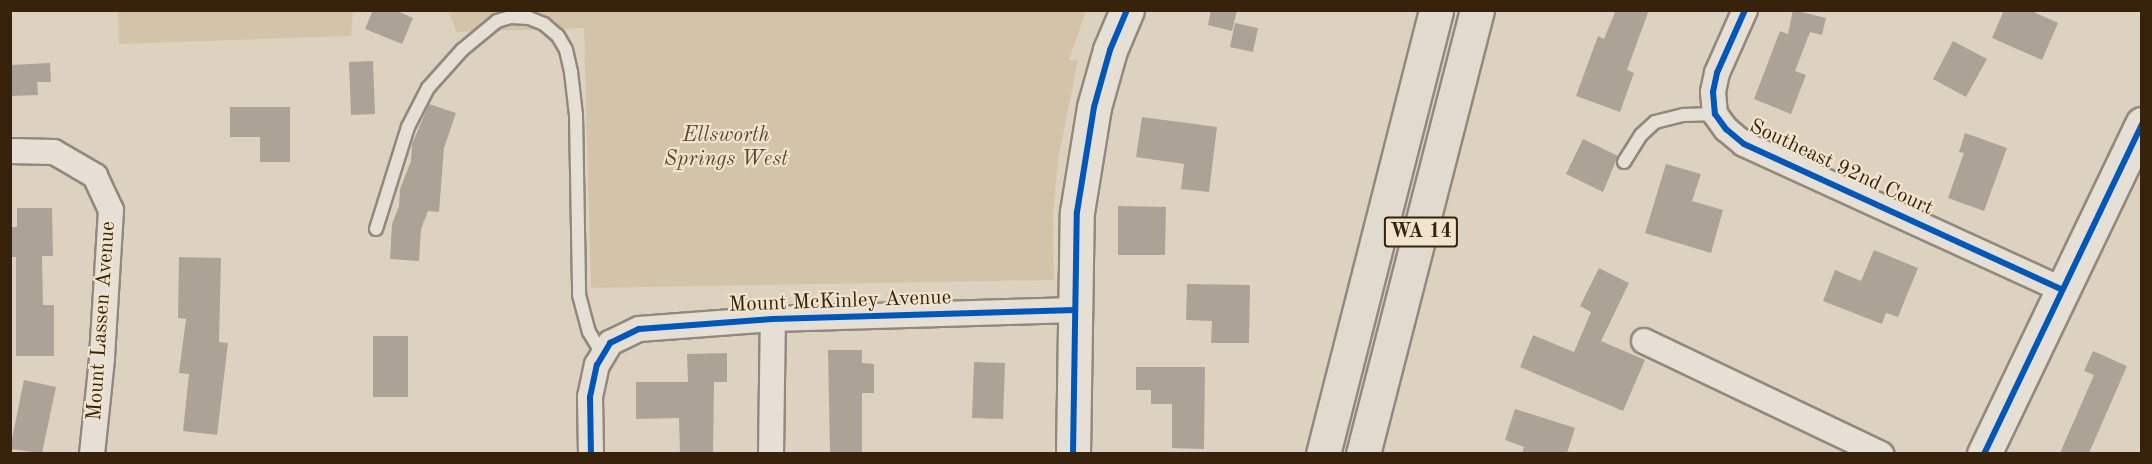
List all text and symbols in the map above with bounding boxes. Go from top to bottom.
street label: Southeast 92nd Court [1745,114,1937,222]
park label: Ellsworth Springs West [664,123,788,173]
road number: WA 14 [1384,215,1458,249]
street label: Mount Lassen Avenue [82,220,122,422]
street label: Mount McKinley Avenue [728,286,952,318]

